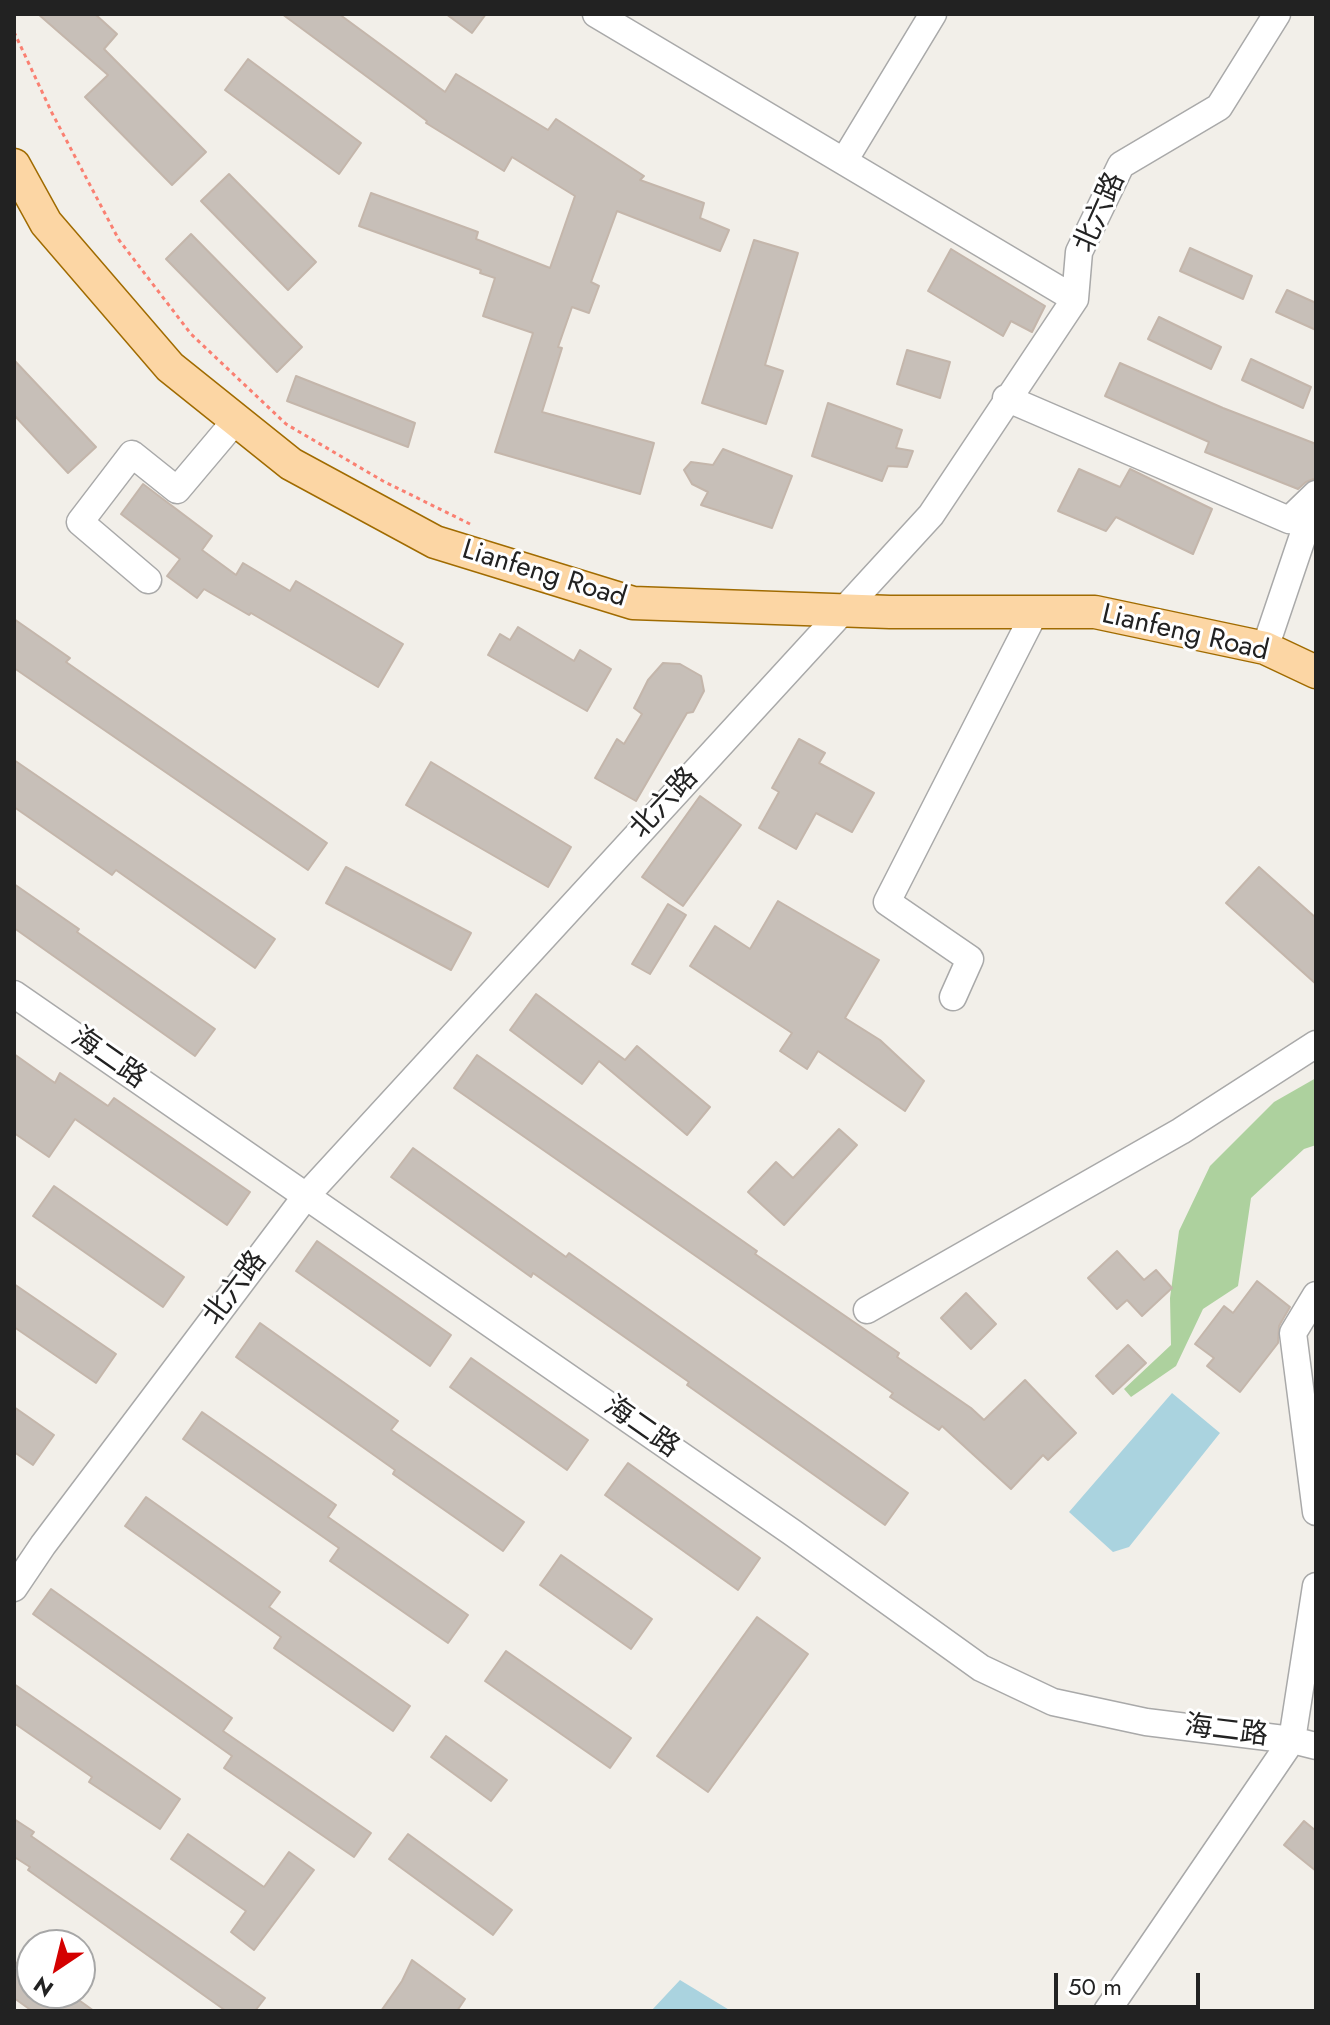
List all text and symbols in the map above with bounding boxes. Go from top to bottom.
street label: 北六路 [1069,168,1133,258]
street label: Lianfeng Road [458,534,630,616]
street label: Lianfeng Road [1098,599,1272,669]
street label: 北六路 [624,762,706,846]
street label: 海二路 [64,1021,152,1097]
street label: 北六路 [197,1245,275,1333]
street label: 海二路 [597,1390,685,1466]
street label: 海二路 [1182,1710,1270,1754]
north arrow [16,1929,96,2009]
scale bar [1058,1957,1204,2007]
text: N [27,1969,60,2005]
text: 50 m [1068,1969,1122,2004]

